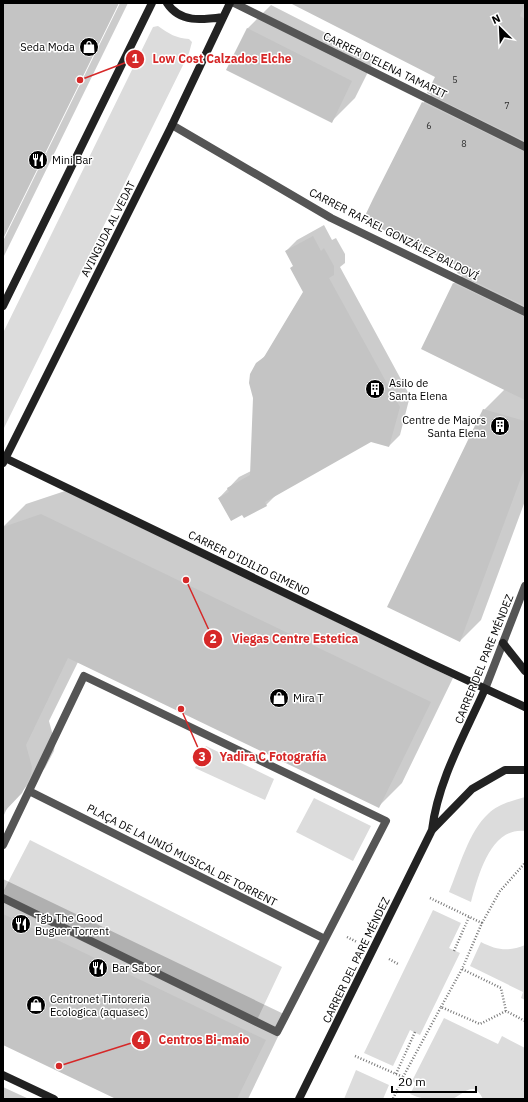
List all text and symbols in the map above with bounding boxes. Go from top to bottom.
north arrow [480,8,520,48]
text: N [489,11,502,27]
street label: CARRER D'ELENA TAMARIT [321,29,450,101]
shop icon: Seda Moda [78,36,100,58]
place label: Seda Moda [20,40,75,54]
callout: Low Cost Calzados Elche [125,47,300,71]
text: 1 [131,51,139,66]
text: Low Cost Calzados Elche [152,51,292,66]
house number: 5 [452,74,458,85]
house number: 7 [504,100,510,111]
house number: 6 [426,120,432,131]
house number: 8 [461,138,467,149]
restaurant icon: Mini Bar [27,149,49,171]
place label: Mini Bar [52,153,92,167]
street label: AVINGUDA AL VEDAT [78,178,139,279]
street label: CARRER RAFAEL GONZÁLEZ BALDOVÍ [307,185,481,283]
place label: Asilo de Santa Elena [389,376,448,403]
building icon: Asilo de Santa Elena [364,378,386,400]
place label: Centre de Majors Santa Elena [402,413,486,440]
building icon: Centre de Majors Santa Elena [489,415,511,437]
street label: CARRER D'IDILIO GIMENO [186,527,312,599]
street label: CARRER DEL PARE MÉNDEZ [452,592,516,726]
callout: Viegas Centre Estetica [203,627,366,651]
text: 2 [209,631,217,646]
text: Viegas Centre Estetica [232,631,358,646]
shop icon: Mira T [268,687,290,709]
place label: Mira T [293,691,324,705]
callout: Yadira C Fotografía [192,745,335,769]
text: 3 [198,749,206,764]
text: Yadira C Fotografía [219,749,327,764]
street label: PLAÇA DE LA UNIÓ MUSICAL DE TORRENT [85,801,280,910]
street label: CARRER DEL PARE MÉNDEZ [319,895,393,1025]
place label: Tgb The Good Buguer Torrent [35,911,109,938]
restaurant icon: Tgb The Good Buguer Torrent [10,913,32,935]
restaurant icon: Bar Sabor [87,957,109,979]
place label: Bar Sabor [112,961,161,975]
place label: Centronet Tintoreria Ecologica (aquasec) [50,992,150,1019]
shop icon: Centronet Tintoreria Ecologica (aquasec) [25,994,47,1016]
callout: Centros Bi-maio [131,1028,258,1052]
text: 4 [137,1032,145,1047]
text: Centros Bi-maio [159,1032,250,1047]
scale bar [392,1068,476,1094]
text: 20 m [398,1074,426,1089]

